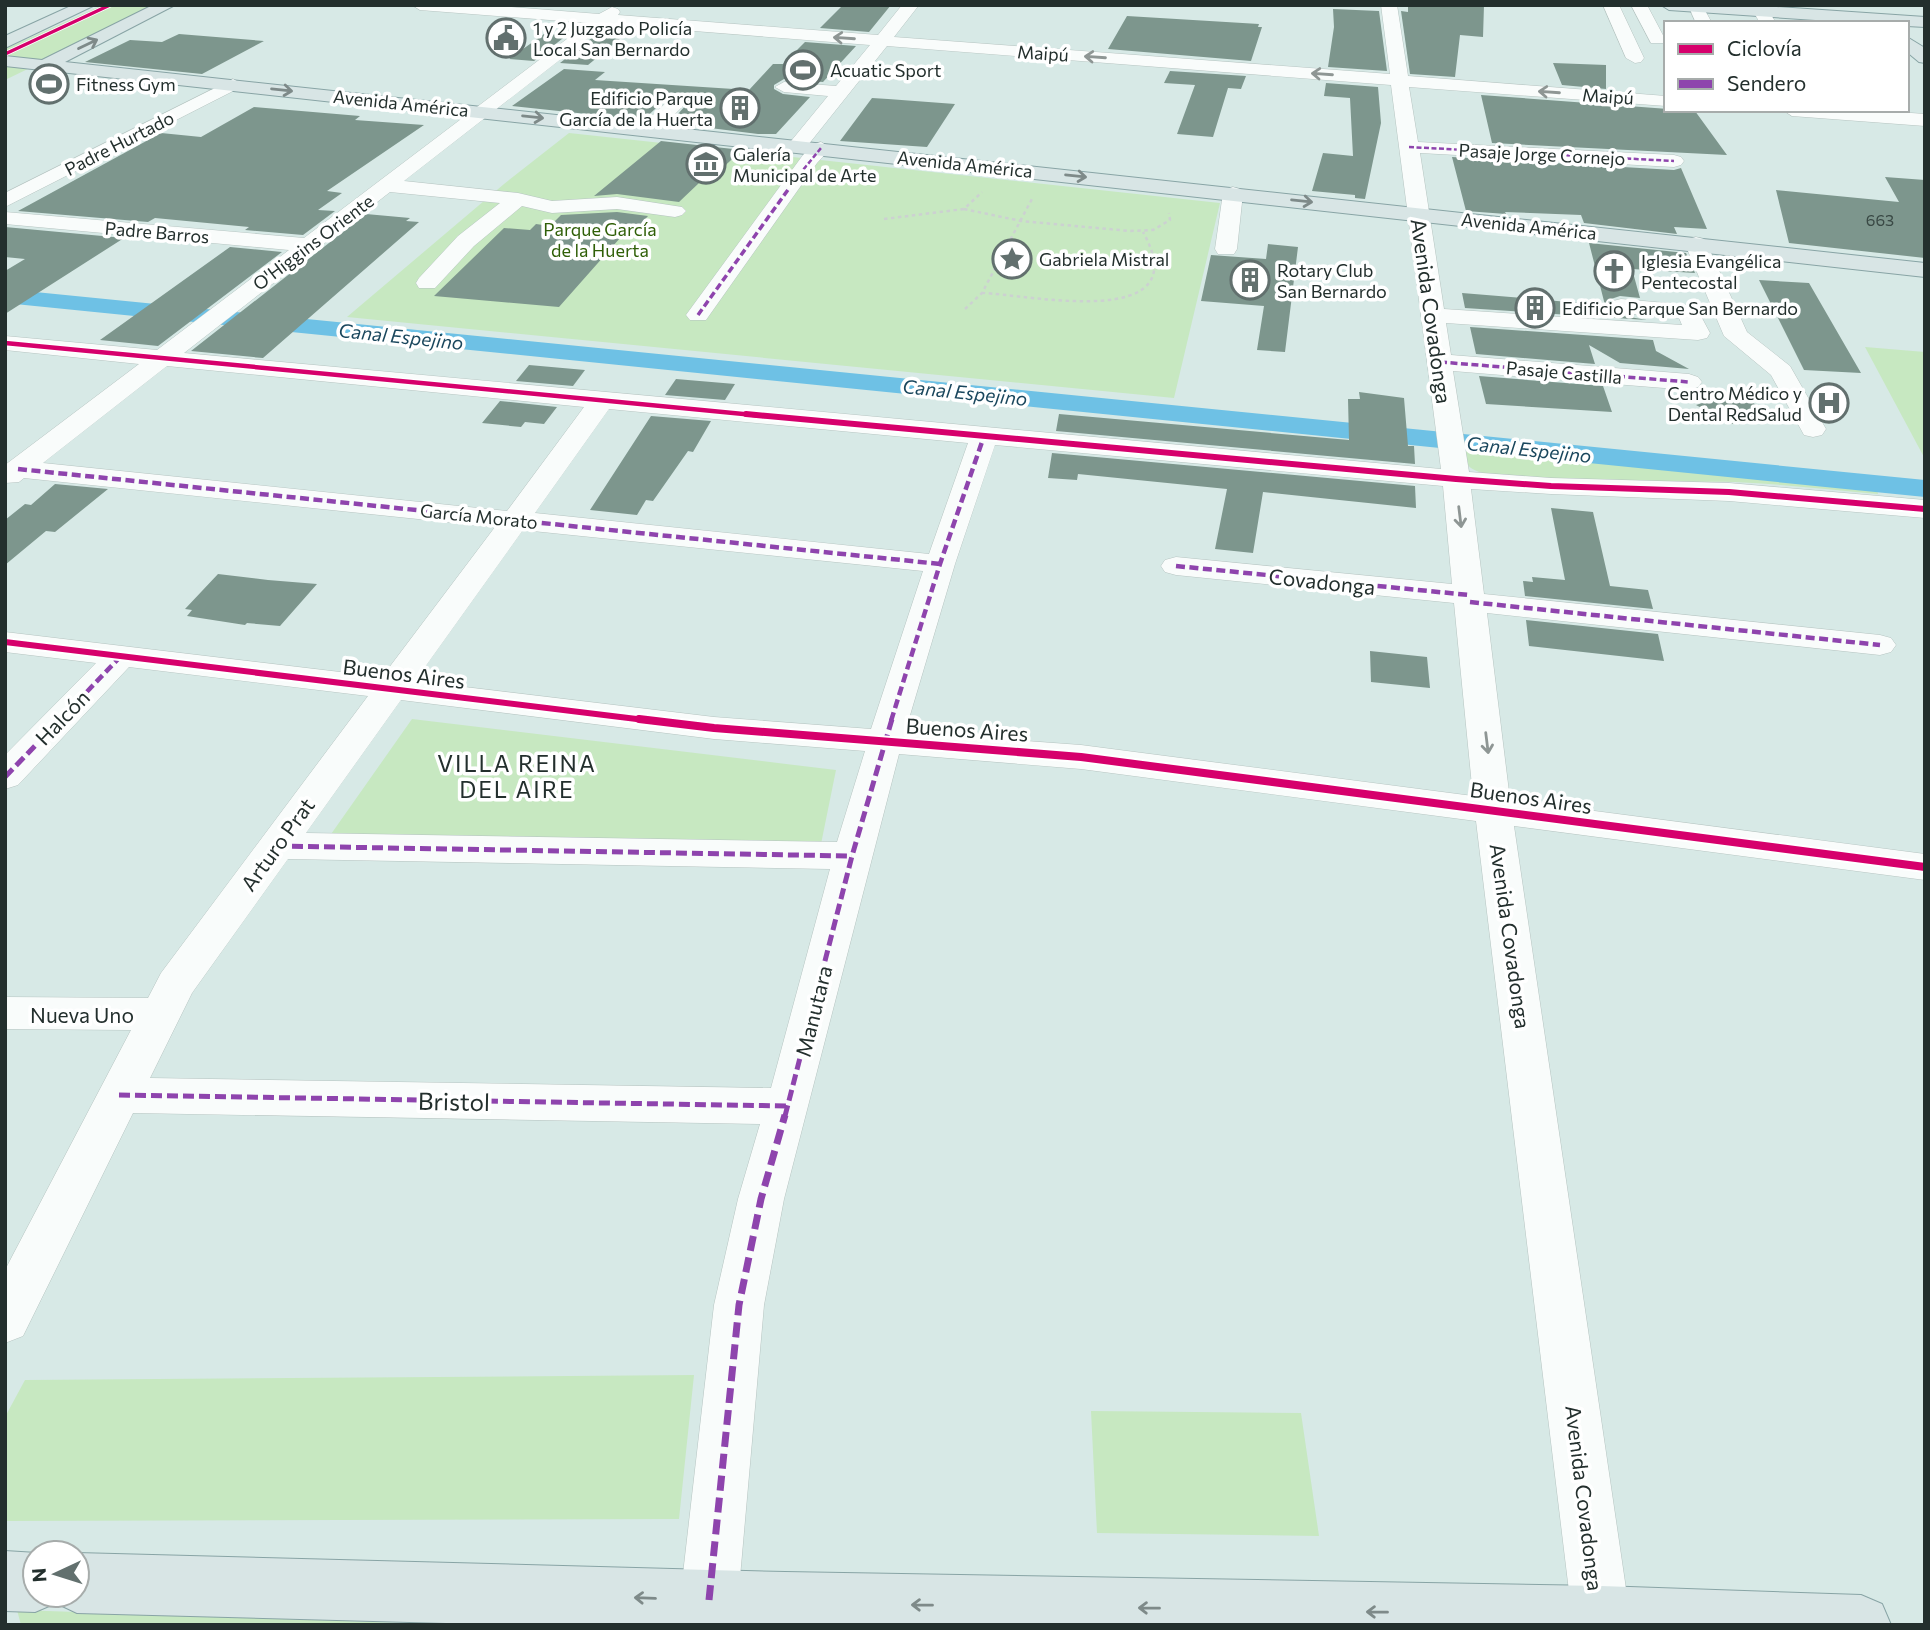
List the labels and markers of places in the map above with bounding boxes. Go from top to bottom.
public building icon: 1 y 2 Juzgado Policía Local San Bernardo [485,17,527,59]
place label: 1 y 2 Juzgado Policía Local San Bernardo [533,17,692,60]
sports icon: Acuatic Sport [782,49,824,91]
place label: Acuatic Sport [830,59,941,81]
sports icon: Fitness Gym [28,63,70,105]
place label: Fitness Gym [76,73,176,95]
place label: Edificio Parque García de la Huerta [559,87,713,130]
building icon: Edificio Parque García de la Huerta [719,87,761,129]
museum icon: Galería Municipal de Arte [685,143,727,185]
place label: Galería Municipal de Arte [733,143,876,186]
place icon: Gabriela Mistral [991,238,1033,280]
place label: Gabriela Mistral [1039,248,1169,270]
church icon: Iglesia Evangélica Pentecostal [1593,250,1635,292]
place label: Iglesia Evangélica Pentecostal [1641,250,1781,293]
building icon: Rotary Club San Bernardo [1229,259,1271,301]
place label: Rotary Club San Bernardo [1277,259,1387,302]
building icon: Edificio Parque San Bernardo [1514,287,1556,329]
place label: Edificio Parque San Bernardo [1562,297,1798,319]
place label: Centro Médico y Dental RedSalud [1667,382,1802,425]
hospital icon: Centro Médico y Dental RedSalud [1808,382,1850,424]

